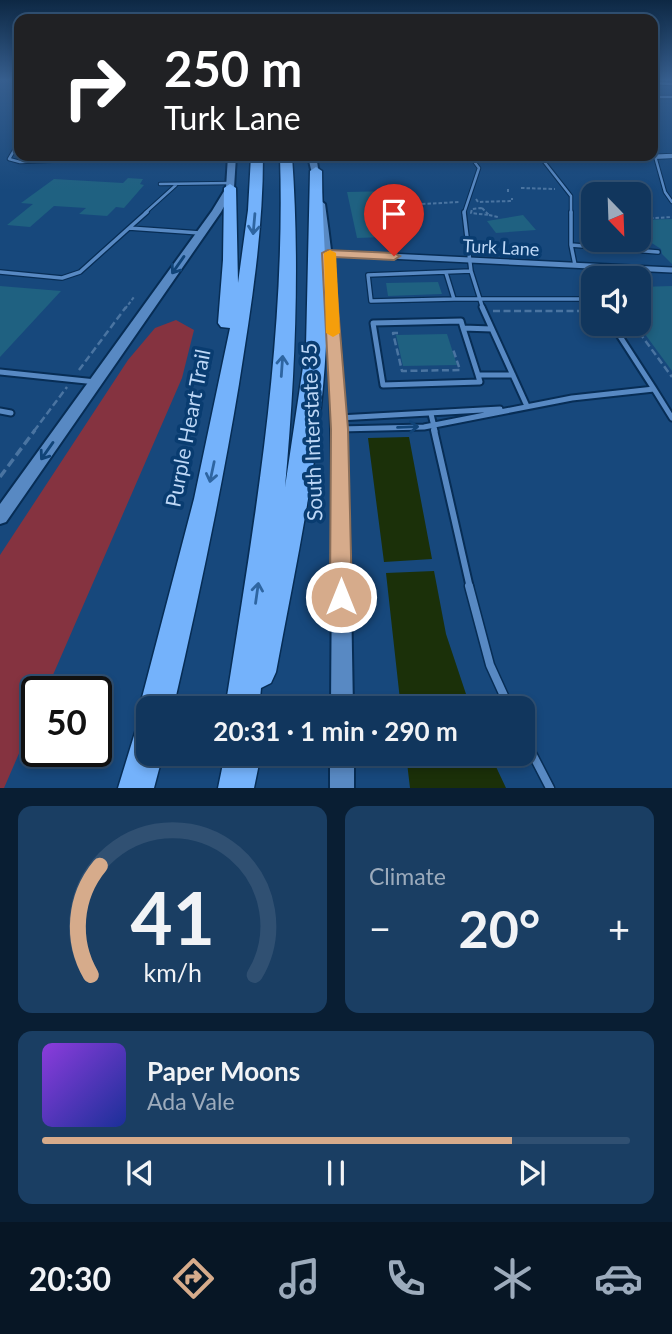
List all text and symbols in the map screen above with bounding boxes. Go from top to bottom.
text: 250 m [164,39,302,97]
icon: right [49,42,140,133]
text: Turk Lane [164,98,301,137]
north arrow [581,182,651,252]
map controls [581,182,651,336]
pin [364,184,424,256]
icon: arrive [375,195,413,233]
one-way arrow [247,212,260,235]
street label: Turk Lane [462,234,540,260]
one-way arrow [171,255,185,274]
button: sound [581,266,651,336]
street label: South Interstate 35 [295,343,327,521]
street label: Purple Heart Trail [159,347,215,509]
one-way arrow [276,356,289,378]
one-way arrow [396,420,419,433]
one-way arrow [40,441,54,460]
one-way arrow [204,460,218,483]
position arrow [304,560,378,634]
one-way arrow [251,582,264,604]
speed limit sign: 50 [21,676,112,767]
text: 20:31 · 1 min · 290 m [213,715,458,747]
text: Climate [369,862,446,890]
text: 41 [130,874,215,962]
text: 20° [459,897,540,959]
text: − [369,905,391,951]
text: + [608,905,630,951]
text: km/h [143,957,202,987]
text: Paper Moons [147,1055,300,1087]
text: Ada Vale [147,1087,235,1115]
icon: previous [121,1154,159,1192]
icon: pause [317,1154,355,1192]
icon: next [513,1154,551,1192]
icon: directions [169,1254,218,1303]
icon: music [275,1254,324,1303]
icon: phone [381,1254,430,1303]
icon: climate [488,1254,537,1303]
icon: car [594,1254,643,1303]
text: 20:30 [29,1259,111,1298]

